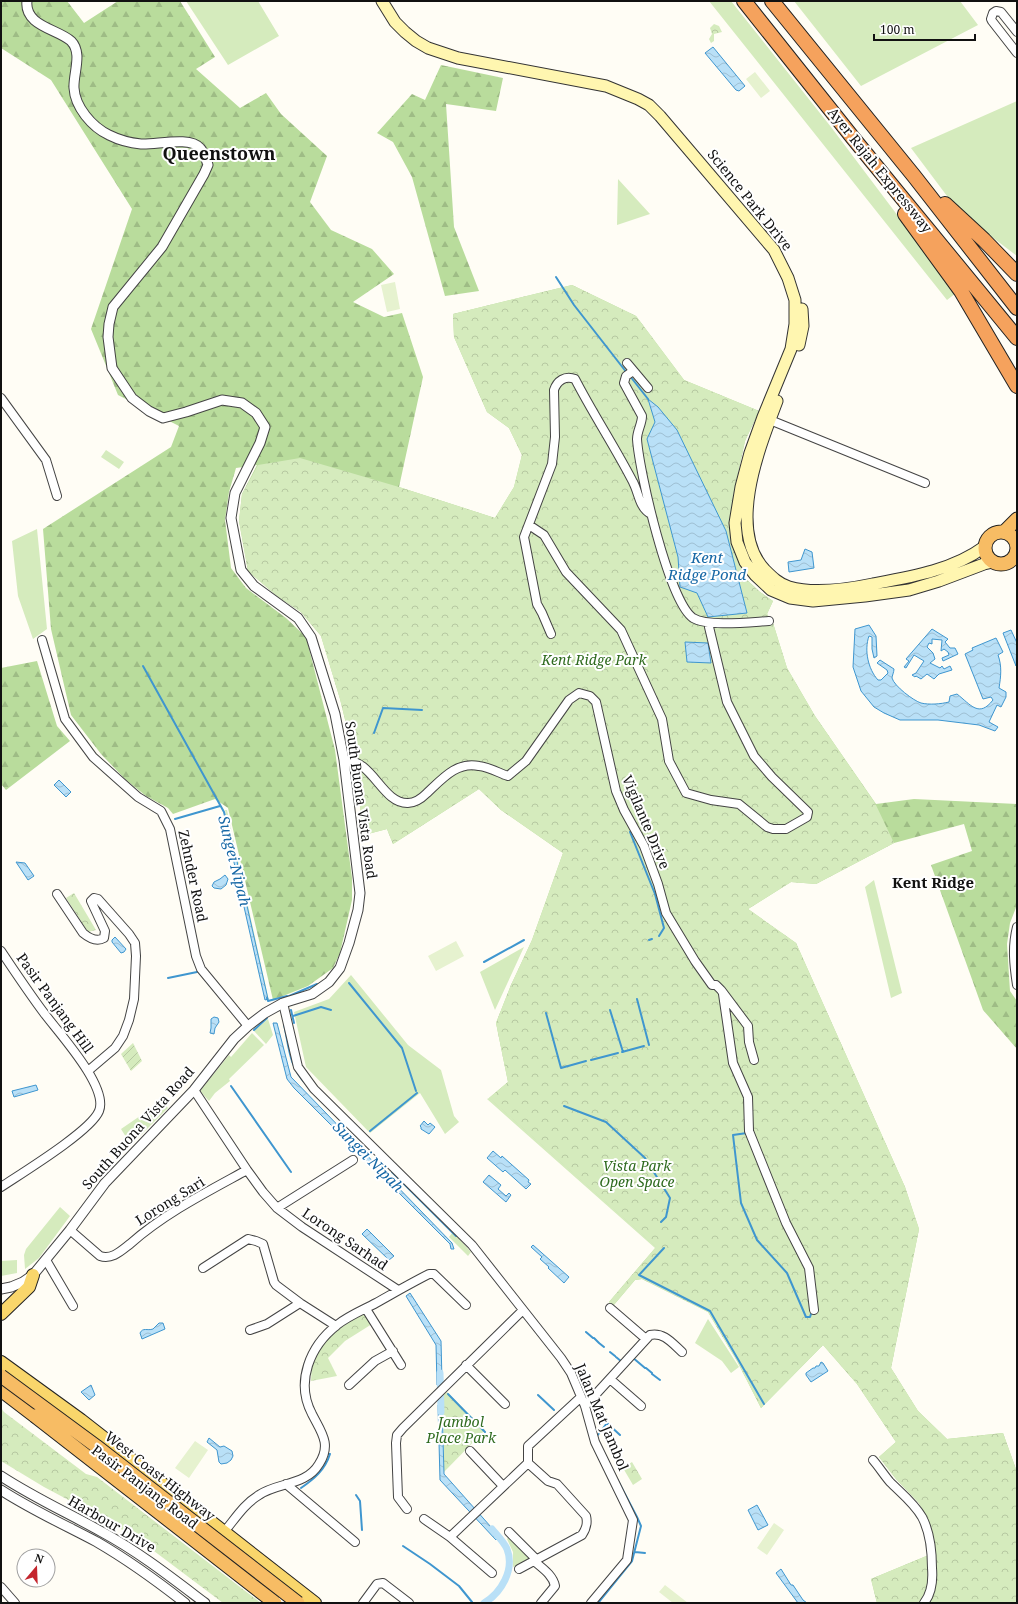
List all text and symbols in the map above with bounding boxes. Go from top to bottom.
scale bar [874,16,975,42]
text: 100 m [880,21,915,38]
street label: Ayer Rajah Expressway [824,103,937,236]
district label: Queenstown [162,141,276,165]
street label: Science Park Drive [704,145,797,254]
water label: Kent Ridge Pond [667,547,747,584]
park label: Kent Ridge Park [541,650,647,669]
street label: South Buona Vista Road [341,720,382,880]
street label: Vigilante Drive [618,772,675,872]
water label: Sungei Nipah [214,813,256,908]
street label: Zehnder Road [174,828,213,924]
district label: Kent Ridge [892,872,974,892]
street label: Pasir Panjang Hill [13,949,99,1057]
street label: South Buona Vista Road [77,1062,198,1193]
water label: Sungei Nipah [329,1116,409,1196]
park label: Vista Park Open Space [600,1156,675,1191]
street label: Lorong Sari [132,1172,208,1229]
street label: Lorong Sarhad [299,1203,392,1274]
street label: Jalan Mat Jambol [571,1359,634,1474]
park label: Jambol Place Park [425,1412,497,1447]
street label: West Coast Highway [101,1426,219,1525]
street label: Pasir Panjang Road [88,1440,203,1533]
street label: Harbour Drive [65,1491,160,1556]
north arrow [16,1548,56,1588]
text: N [33,1550,46,1567]

